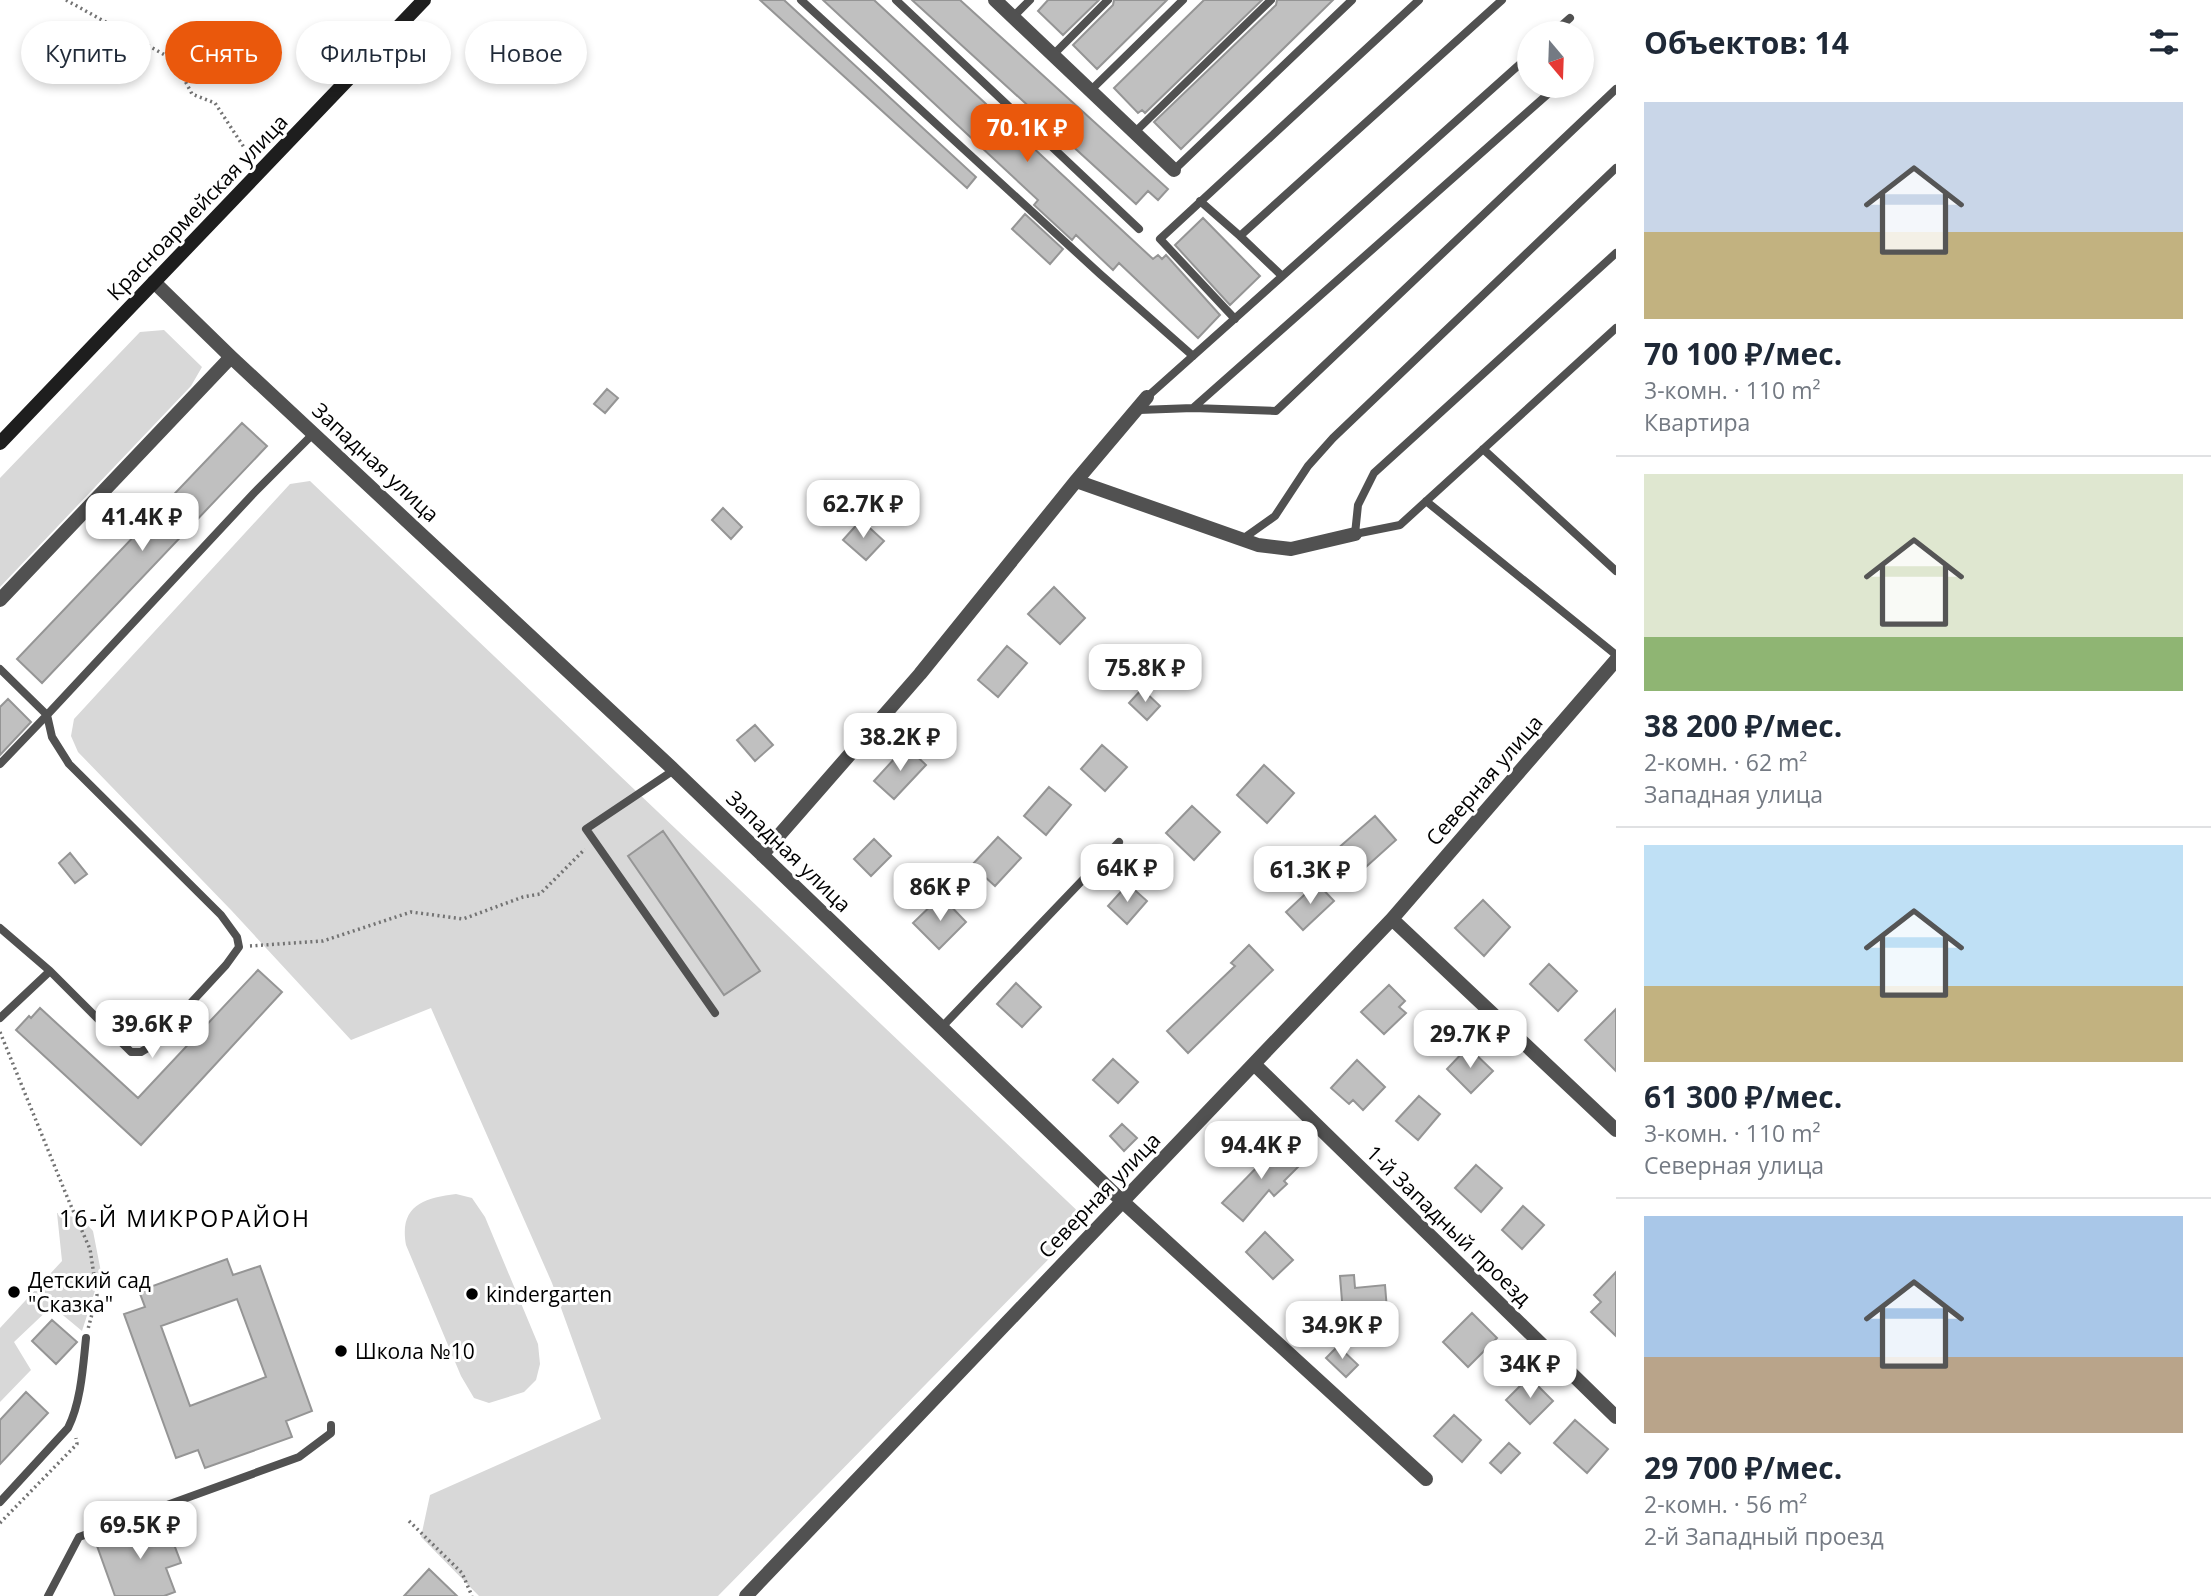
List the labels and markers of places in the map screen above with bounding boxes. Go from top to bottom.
pin: 70.1K ₽ [962,104,1092,164]
pin: 62.7K ₽ [798,480,928,540]
pin: 41.4K ₽ [77,494,207,553]
pin: 75.8K ₽ [1080,644,1210,704]
pin: 38.2K ₽ [835,714,965,773]
pin: 64K ₽ [1078,844,1176,904]
pin: 61.3K ₽ [1245,846,1375,906]
pin: 86K ₽ [891,864,989,923]
pin: 39.6K ₽ [87,1000,217,1060]
pin: 29.7K ₽ [1405,1010,1535,1070]
pin: 94.4K ₽ [1196,1122,1326,1181]
place label: Детский сад "Сказка" [28,1266,151,1318]
place label: kindergarten [486,1280,612,1308]
marker: Детский сад "Сказка" [6,1284,22,1300]
marker: kindergarten [464,1286,480,1302]
pin: 34.9K ₽ [1277,1302,1407,1361]
place label: Школа №10 [355,1337,475,1365]
pin: 34K ₽ [1481,1340,1579,1400]
marker: Школа №10 [333,1343,349,1359]
pin: 69.5K ₽ [75,1502,205,1561]

